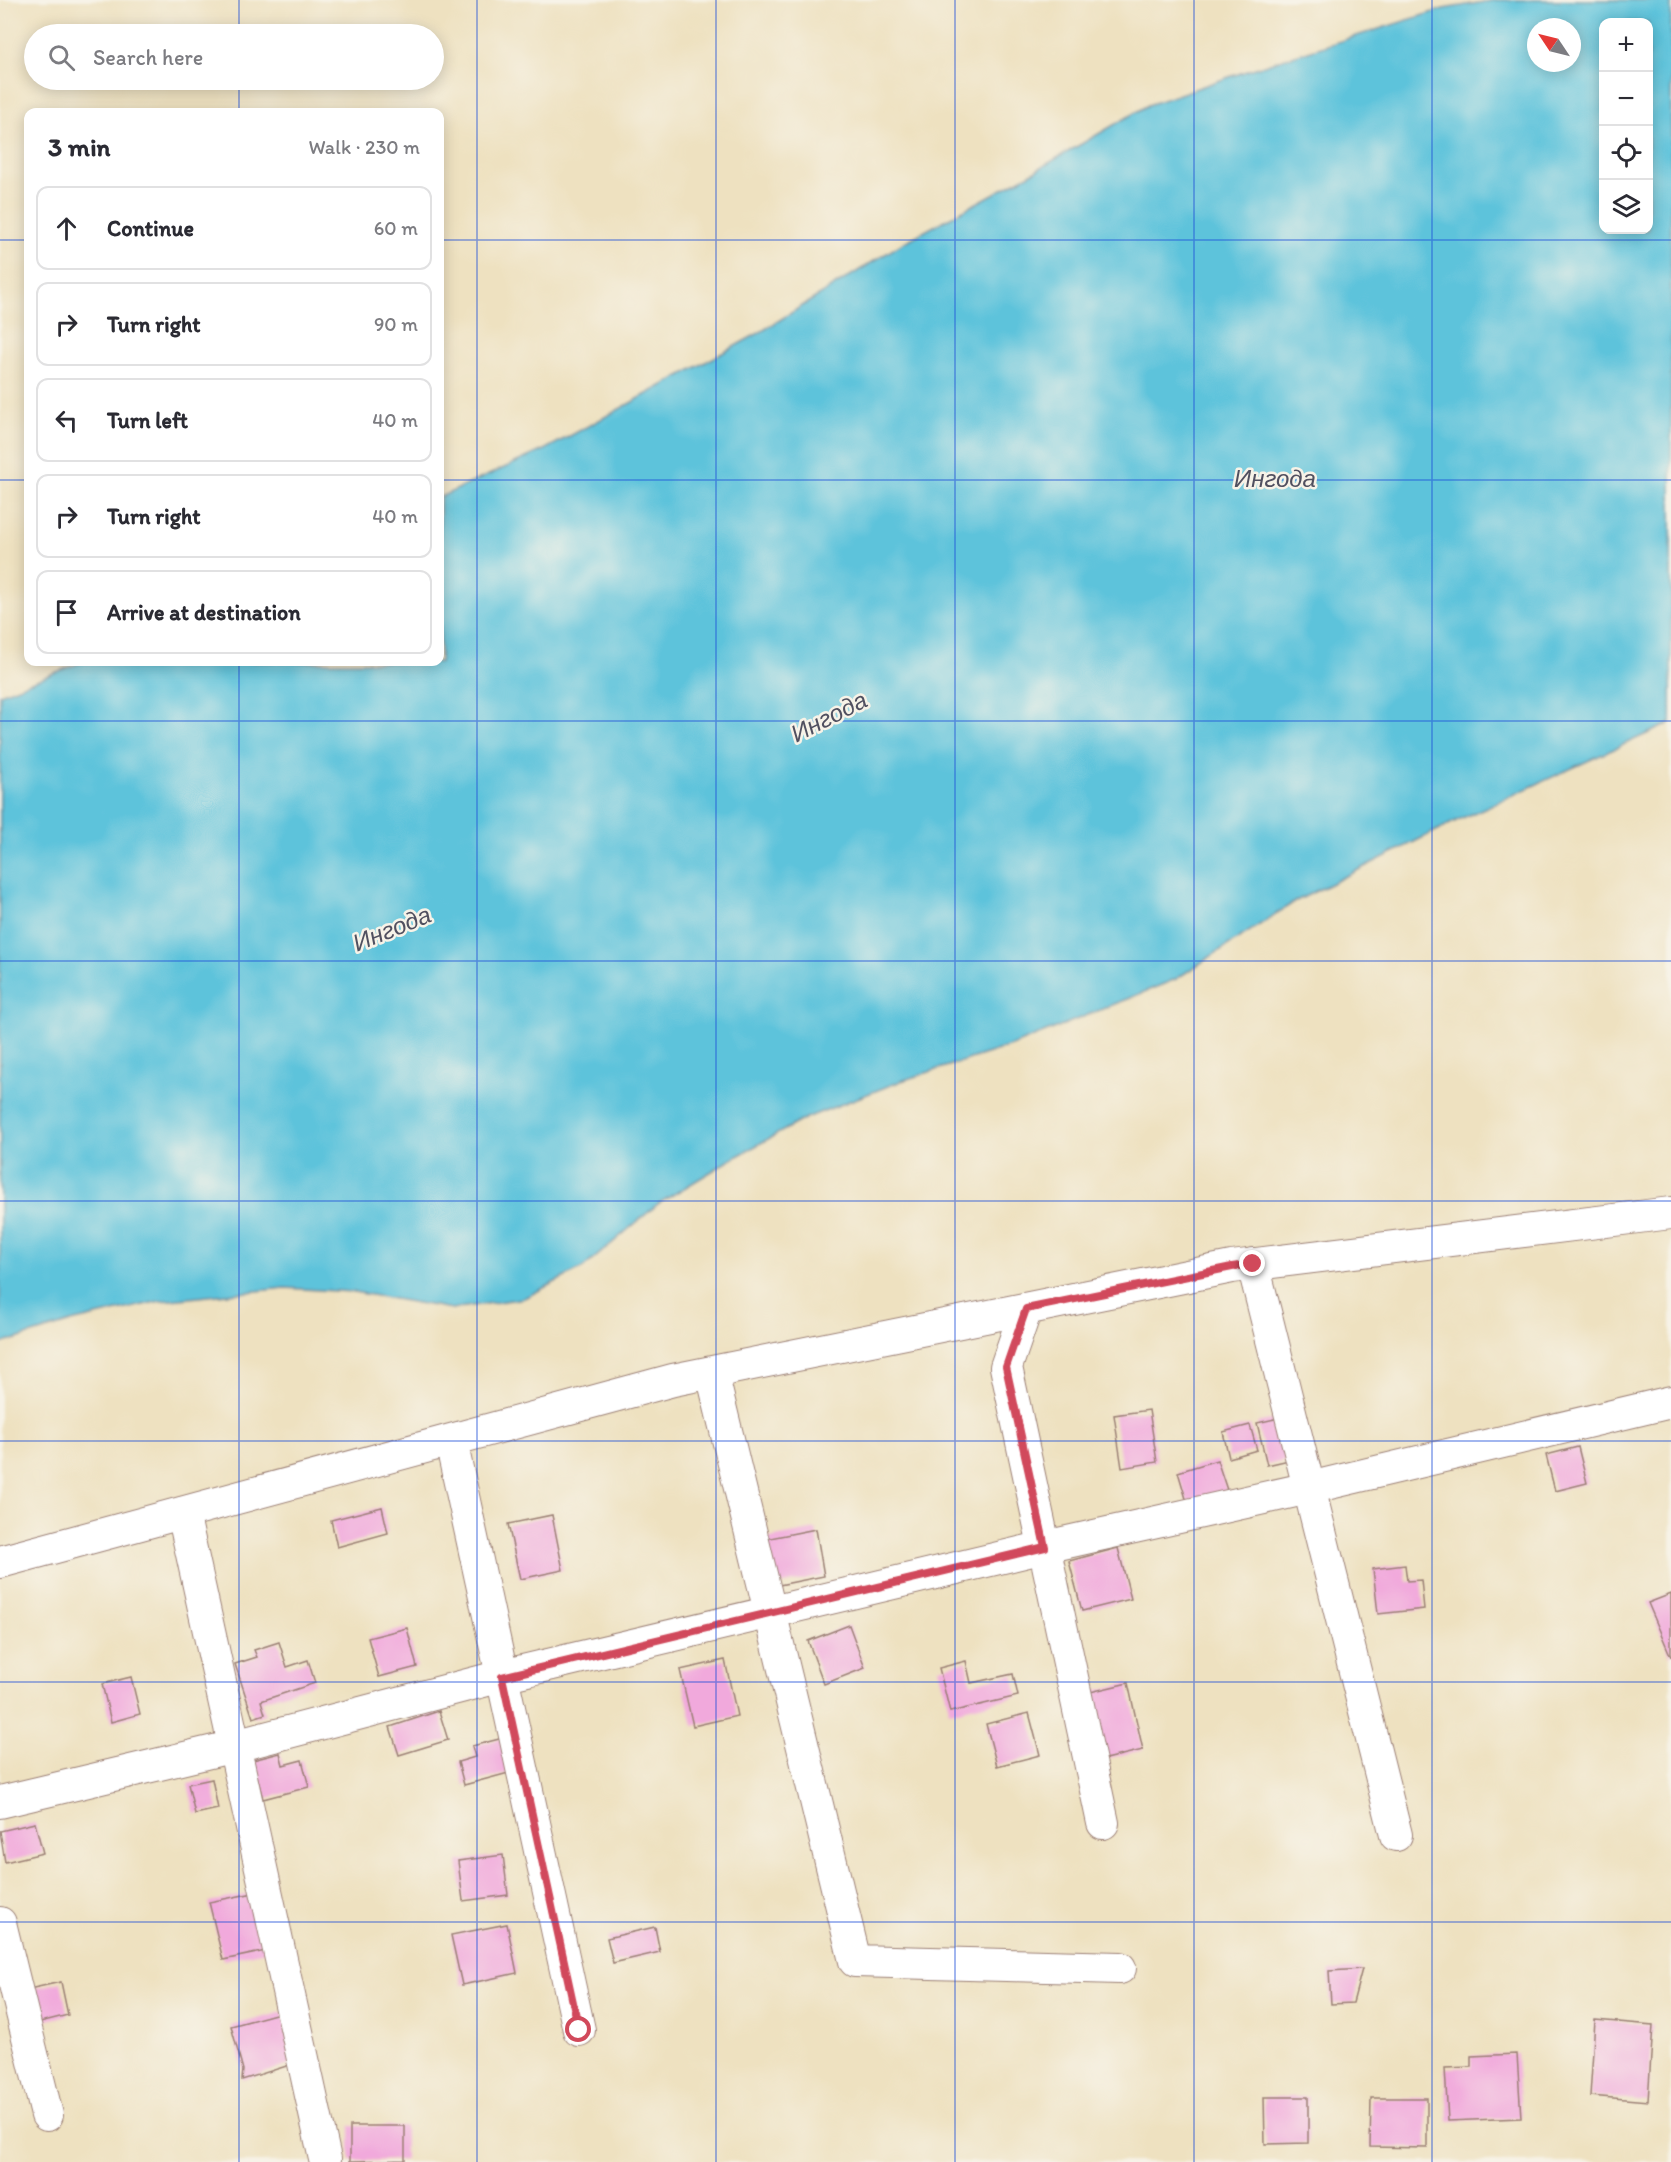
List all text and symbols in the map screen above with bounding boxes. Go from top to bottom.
north arrow [1527,18,1581,72]
map controls [1599,18,1653,234]
button: + [1599,18,1653,72]
search box [24,24,444,90]
icon: search [45,41,78,74]
text: Search here [93,44,203,71]
button: − [1599,72,1653,126]
button: locate [1599,126,1653,180]
text: 3 min [48,131,110,163]
text: Walk · 230 m [308,135,420,159]
button: layers [1599,180,1653,234]
icon: ahead [50,212,83,245]
text: Continue [107,215,194,242]
text: 60 m [374,216,418,240]
icon: right [50,308,83,341]
text: Turn right [107,311,201,338]
text: 90 m [374,312,418,336]
icon: left [50,404,83,437]
text: Turn left [107,407,188,434]
text: 40 m [372,408,418,432]
water label: Ингода [1234,464,1316,493]
icon: right [50,500,83,533]
text: Turn right [107,503,201,530]
text: 40 m [372,504,418,528]
icon: arrive [50,596,83,629]
text: Arrive at destination [107,599,301,626]
water label: Ингода [786,685,872,748]
water label: Ингода [348,900,435,957]
route end [1239,1250,1265,1276]
route start [565,2016,591,2042]

